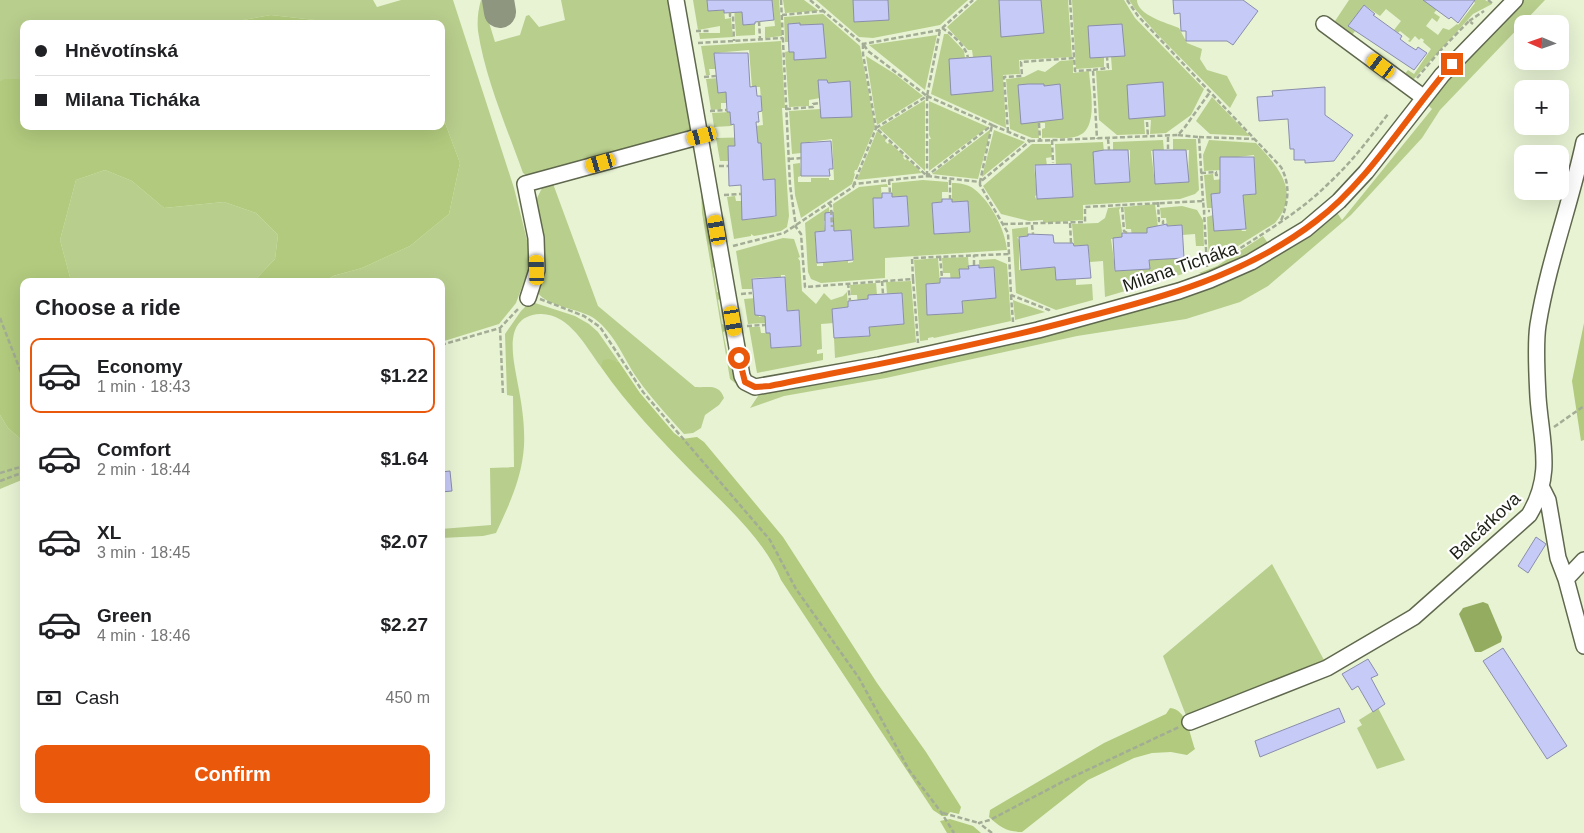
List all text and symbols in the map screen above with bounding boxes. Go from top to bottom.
north arrow [1514,15,1569,70]
map controls [1514,15,1569,200]
text: Hněvotínská [65,40,178,61]
car [1364,51,1397,81]
route end [1441,53,1463,75]
button: + [1514,80,1569,135]
text: Milana Ticháka [65,89,200,110]
car [685,125,718,147]
button: − [1514,145,1569,200]
car [584,152,617,174]
car [707,214,726,246]
street label: Milana Ticháka [1120,238,1241,296]
car [529,255,544,285]
text: Choose a ride [35,295,180,320]
car [723,305,742,337]
route start [728,347,750,369]
icon: car [37,353,82,398]
text: Economy [97,356,183,377]
text: $1.22 [380,365,428,386]
text: 1 min · 18:43 [97,378,190,395]
icon: car [37,436,82,481]
text: Comfort [97,439,171,460]
text: $1.64 [380,448,428,469]
text: 2 min · 18:44 [97,461,190,478]
street label: Balcárkova [1446,488,1525,564]
icon: car [37,519,82,564]
text: XL [97,522,121,543]
text: $2.07 [380,531,428,552]
text: 3 min · 18:45 [97,544,190,561]
icon: car [37,602,82,647]
text: Green [97,605,152,626]
text: $2.27 [380,614,428,635]
text: 4 min · 18:46 [97,627,190,644]
icon: cash [35,684,63,712]
text: Cash [75,687,119,708]
text: 450 m [386,689,430,706]
button: Confirm [35,745,430,803]

